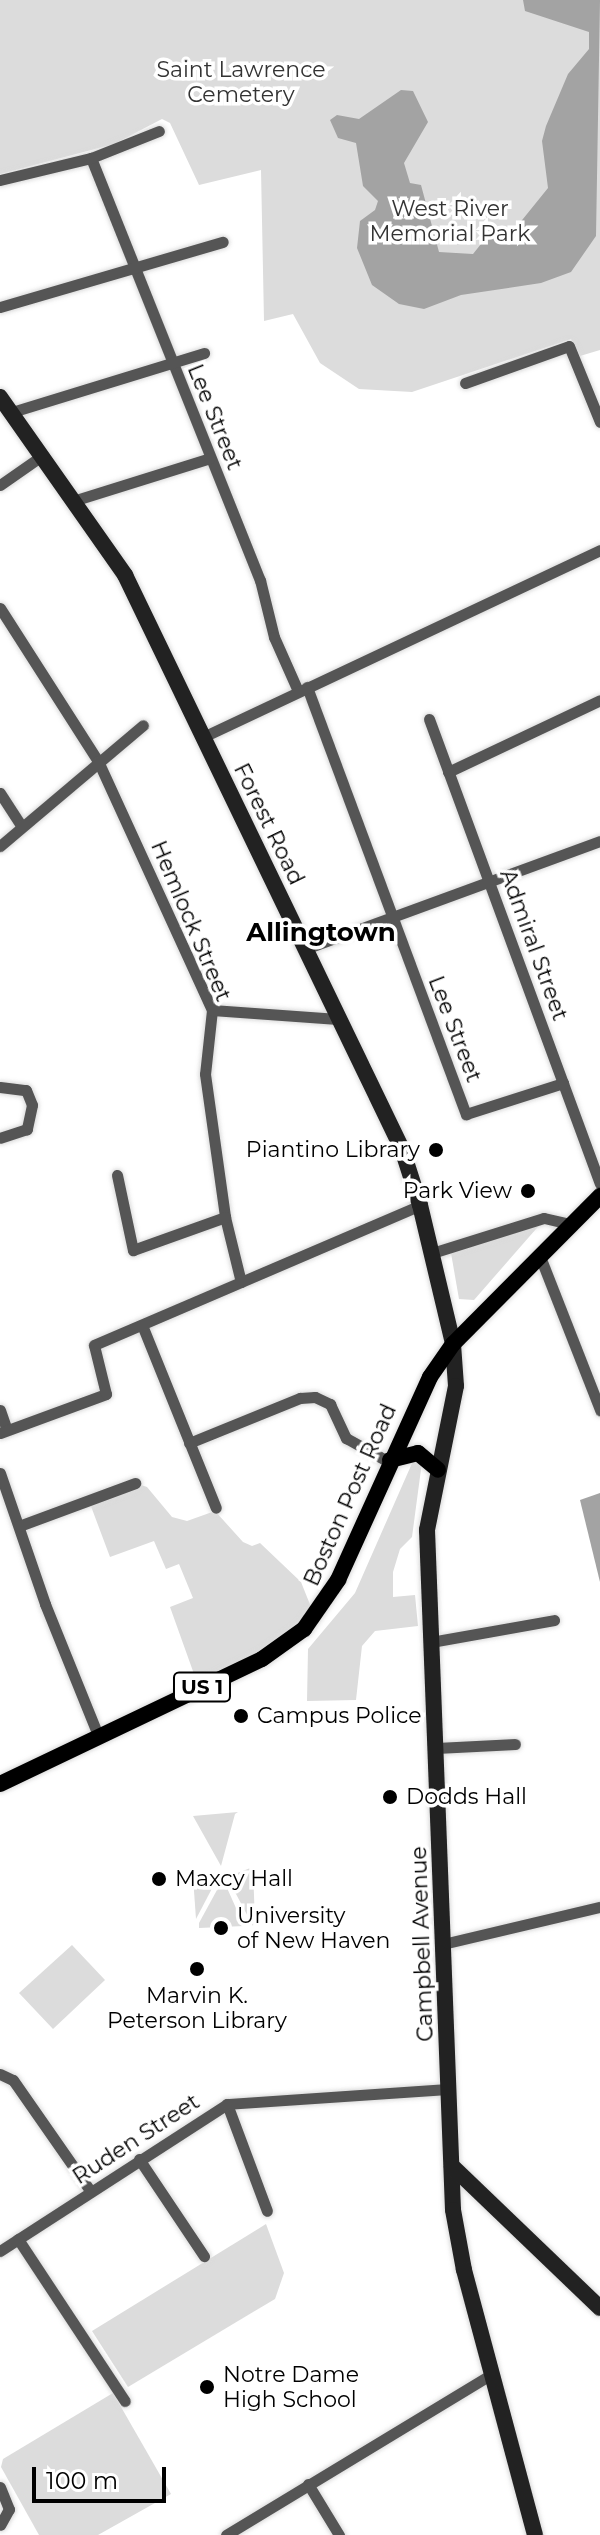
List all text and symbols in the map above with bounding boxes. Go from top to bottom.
park label: Saint Lawrence Cemetery [156,56,326,108]
park label: West River Memorial Park [370,195,530,246]
street label: Lee Street [182,360,248,474]
street label: Forest Road [228,759,310,889]
street label: Hemlock Street [145,837,237,1005]
street label: Admiral Street [494,866,574,1024]
district label: Allingtown [246,917,396,949]
street label: Lee Street [423,972,487,1086]
place label: Piantino Library [246,1137,420,1163]
marker: Piantino Library [427,1141,445,1159]
place label: Park View [403,1178,512,1204]
marker: Park View [519,1182,537,1200]
street label: Boston Post Road [298,1400,402,1590]
road number: US 1 [172,1671,232,1703]
place label: Campus Police [257,1703,422,1729]
marker: Campus Police [232,1707,250,1725]
place label: Dodds Hall [406,1784,527,1810]
marker: Dodds Hall [381,1788,399,1806]
street label: Campbell Avenue [405,1846,439,2042]
place label: Maxcy Hall [175,1866,293,1892]
marker: Maxcy Hall [150,1870,168,1888]
place label: University of New Haven [237,1902,390,1954]
marker: University of New Haven [212,1919,230,1937]
marker: Marvin K. Peterson Library [188,1960,206,1978]
place label: Marvin K. Peterson Library [107,1982,287,2034]
street label: Ruden Street [68,2088,204,2190]
place label: Notre Dame High School [223,2361,359,2412]
marker: Notre Dame High School [198,2378,216,2396]
scale bar [36,2451,170,2501]
text: 100 m [46,2466,118,2495]

